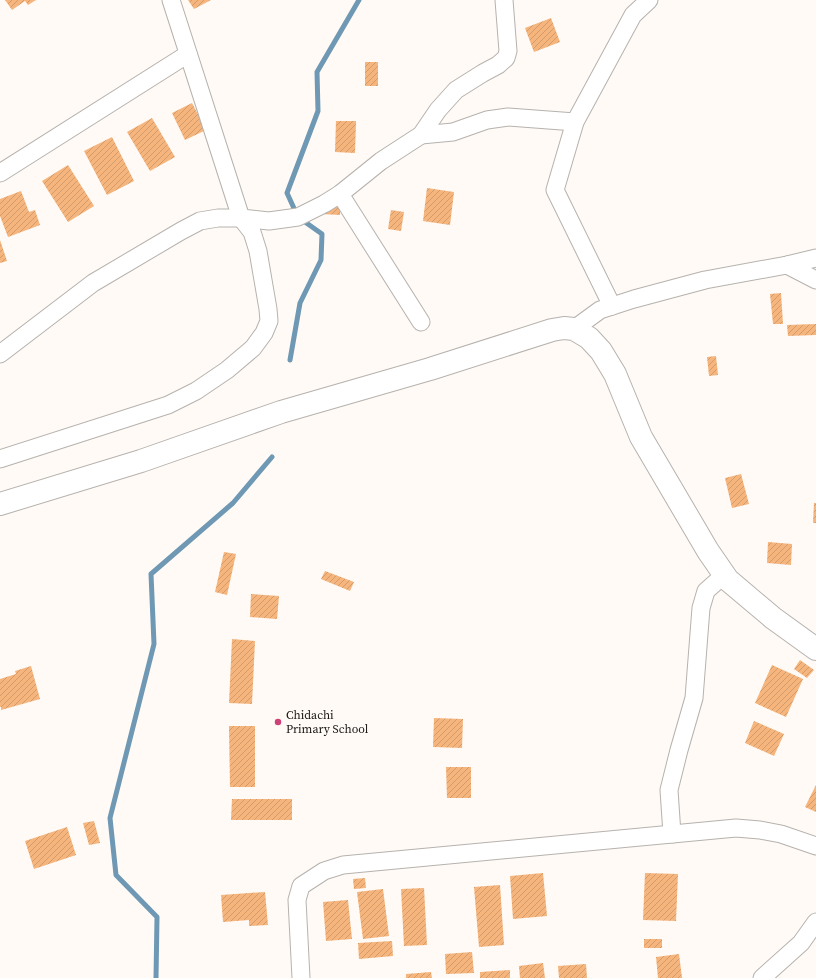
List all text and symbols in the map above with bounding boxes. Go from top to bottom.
place label: Chidachi Primary School [286,707,369,737]
marker: Chidachi Primary School [273,717,283,727]

